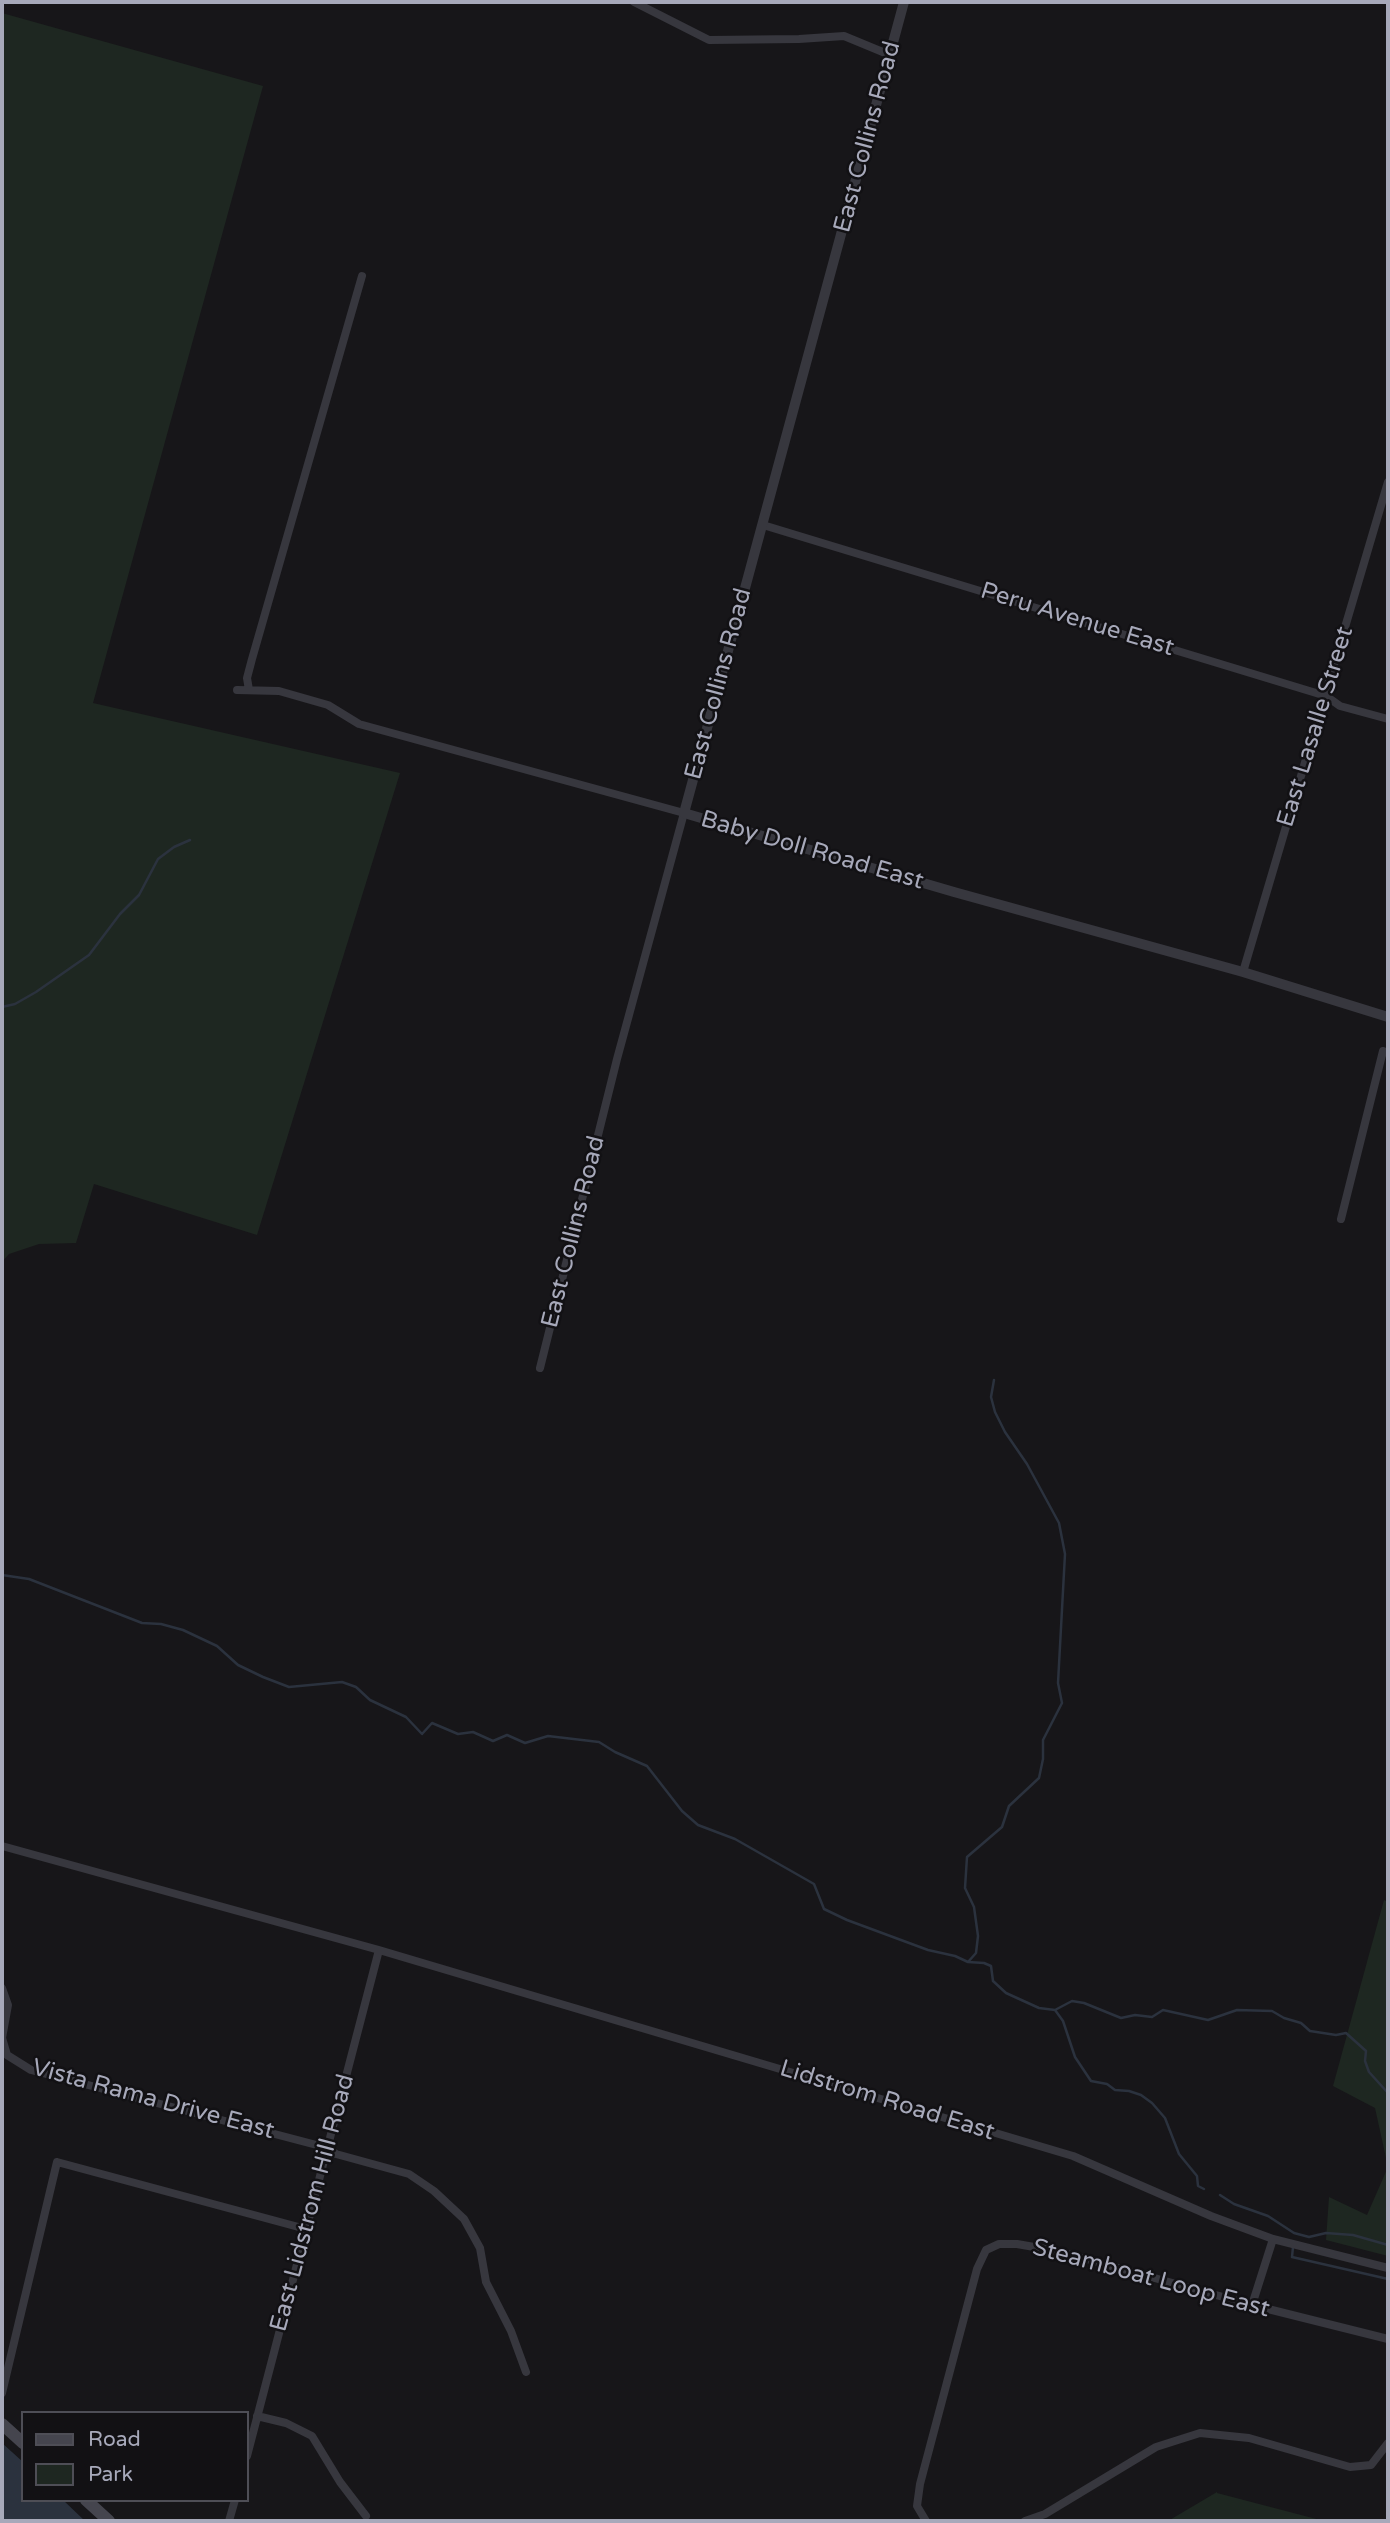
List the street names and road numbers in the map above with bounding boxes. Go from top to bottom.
street label: East Collins Road [829,38,907,236]
street label: Peru Avenue East [977,577,1177,663]
street label: East Collins Road [680,585,758,783]
street label: East Lasalle Street [1272,623,1360,831]
street label: Baby Doll Road East [697,805,927,897]
street label: East Collins Road [536,1133,612,1331]
street label: Vista Rama Drive East [29,2054,277,2146]
street label: Lidstrom Road East [776,2055,998,2147]
street label: East Lidstrom Hill Road [265,2071,361,2335]
street label: Steamboat Loop East [1029,2233,1273,2325]

